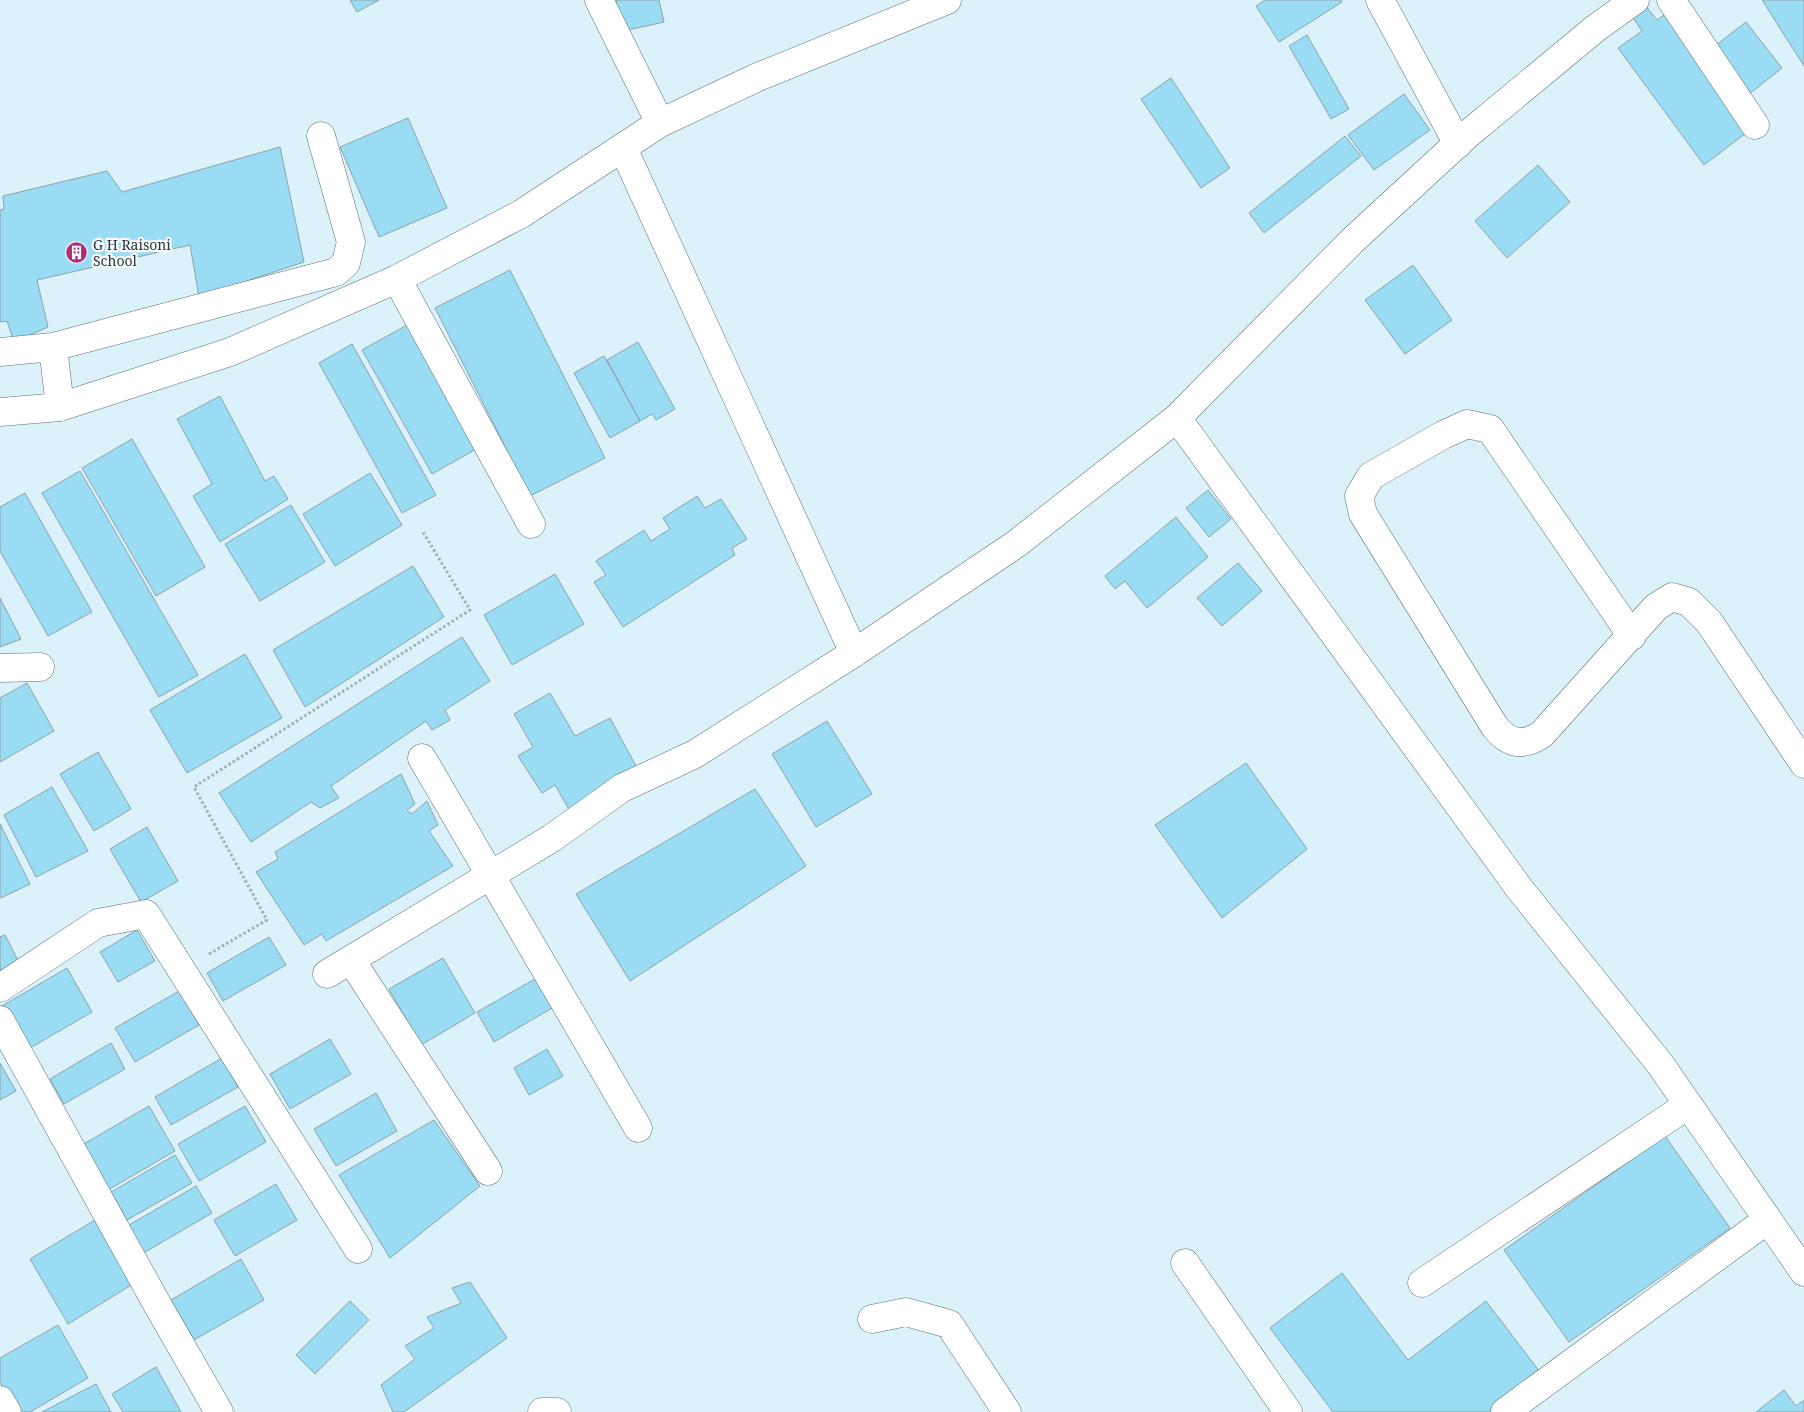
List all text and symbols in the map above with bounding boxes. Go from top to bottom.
place label: G H Raisoni School [93,235,171,270]
building icon: G H Raisoni School [65,241,89,265]

